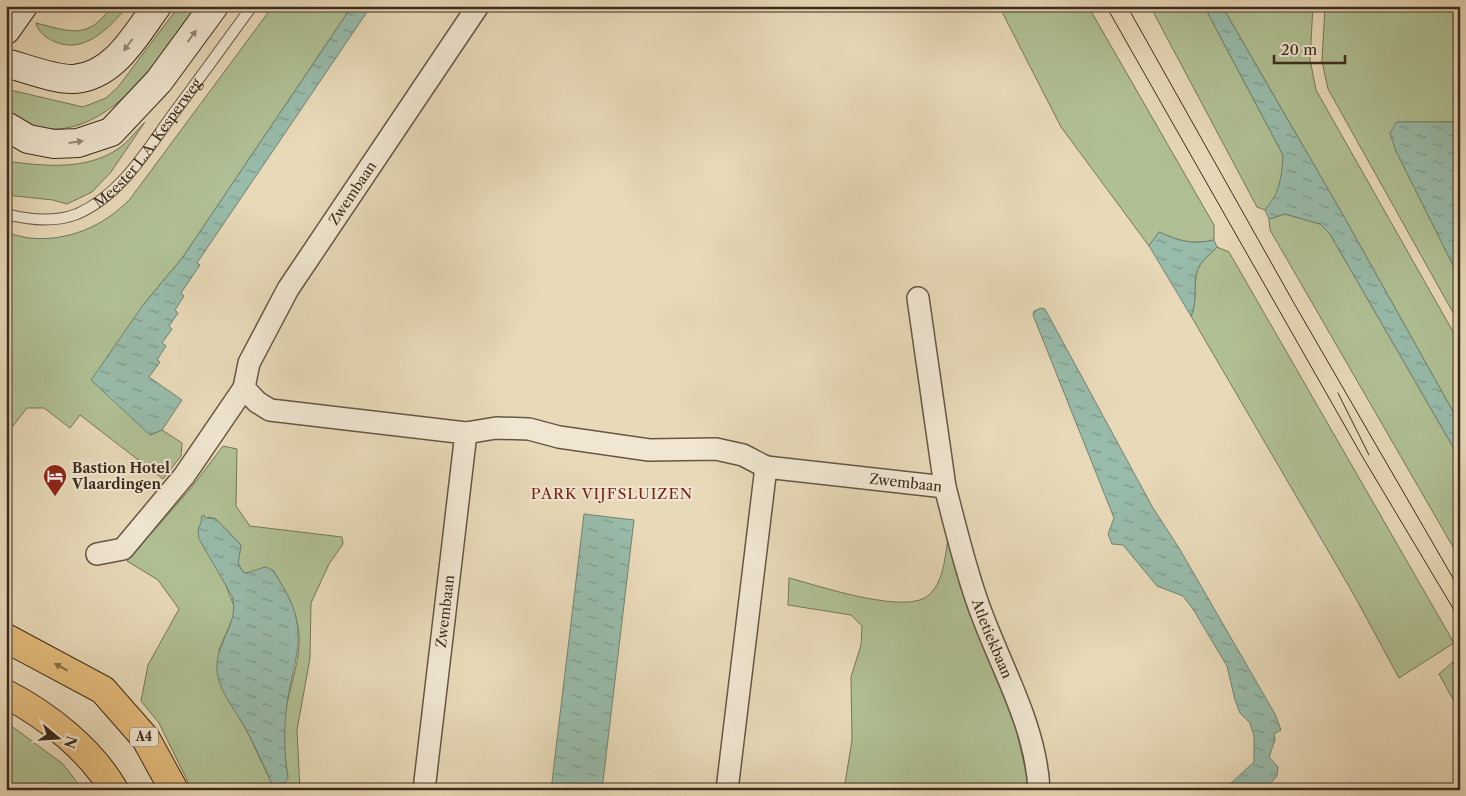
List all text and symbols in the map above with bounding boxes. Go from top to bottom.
one-way arrow [187,29,197,43]
scale bar [1274,32,1345,64]
one-way arrow [123,38,133,52]
text: 20 m [1281,40,1317,59]
street label: Meester L.A. Kesperweg [90,74,206,211]
one-way arrow [69,138,85,146]
street label: Zwembaan [325,157,380,228]
place label: Bastion Hotel Vlaardingen [71,459,170,493]
hotel icon: Bastion Hotel Vlaardingen [42,463,68,497]
street label: Zwembaan [868,470,943,496]
district label: PARK VIJFSLUIZEN [531,484,693,503]
street label: Zwembaan [432,574,458,649]
street label: Atletiekbaan [968,596,1017,681]
one-way arrow [54,663,67,672]
north arrow [32,714,82,764]
road number: A4 [130,728,158,746]
text: N [60,733,81,751]

